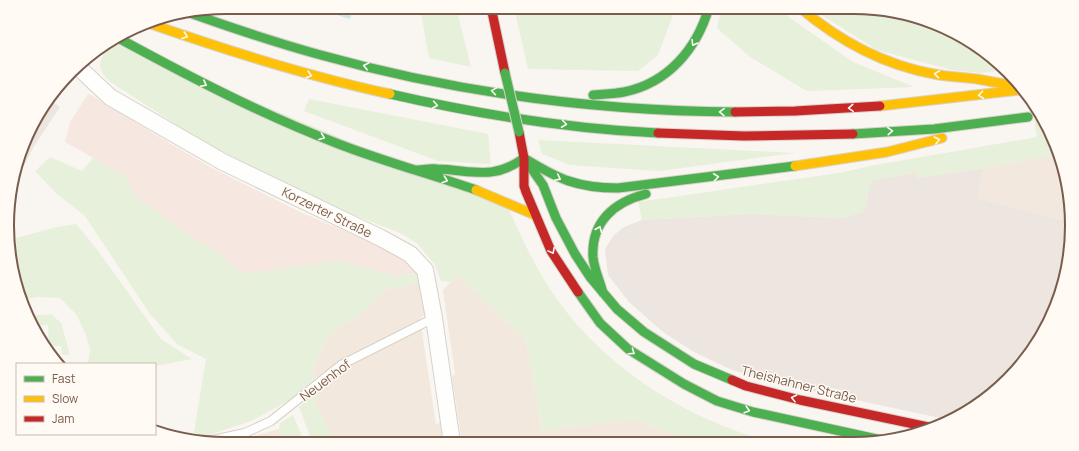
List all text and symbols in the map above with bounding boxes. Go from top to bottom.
one-way arrow [181,31,188,40]
one-way arrow [691,39,699,46]
one-way arrow [363,62,370,71]
one-way arrow [305,70,312,79]
one-way arrow [934,71,940,79]
one-way arrow [200,79,207,87]
one-way arrow [490,87,497,96]
one-way arrow [978,90,984,99]
one-way arrow [432,100,439,109]
one-way arrow [848,104,854,113]
one-way arrow [719,108,725,116]
one-way arrow [561,120,567,129]
one-way arrow [887,127,893,136]
one-way arrow [319,133,326,141]
one-way arrow [934,136,940,144]
one-way arrow [554,173,561,181]
one-way arrow [713,173,719,182]
one-way arrow [441,176,448,184]
street label: Korzerter Straße [279,182,375,242]
one-way arrow [594,225,602,232]
one-way arrow [547,247,554,254]
one-way arrow [628,347,635,355]
street label: Neuenhof [296,355,354,405]
street label: Theishahner Straße [739,361,859,407]
legend [16,363,156,435]
text: Fast [52,370,76,387]
text: Slow [52,390,78,407]
one-way arrow [791,394,798,403]
one-way arrow [743,405,750,414]
text: Jam [52,410,74,427]

